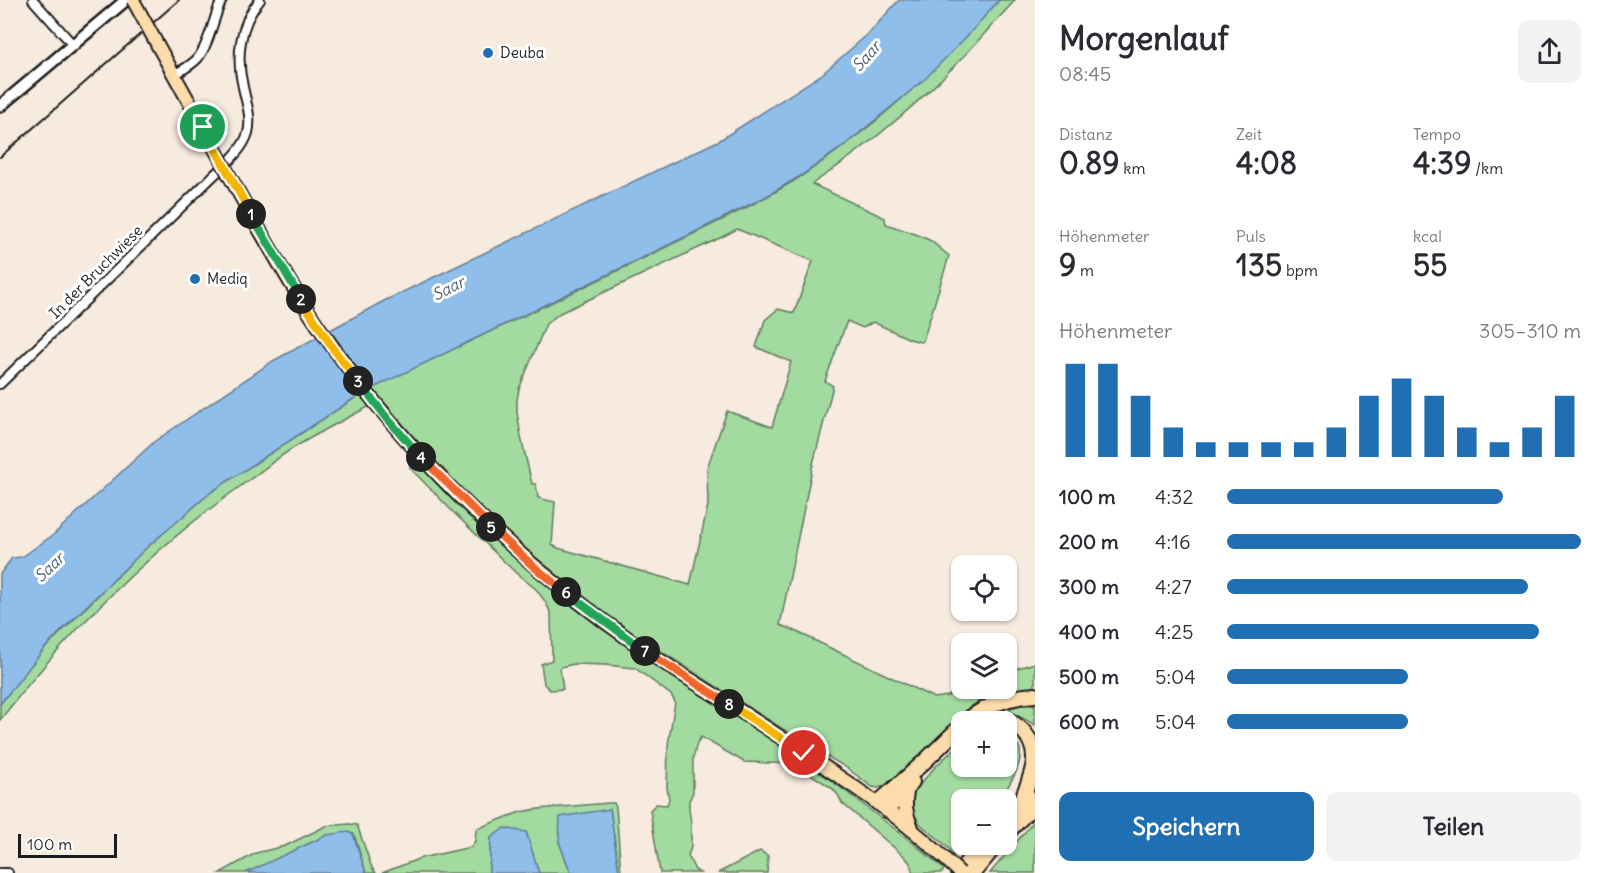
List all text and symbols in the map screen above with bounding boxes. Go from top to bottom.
text: Morgenlauf [1059,17,1229,59]
button: share [1518,20,1581,83]
water label: Saar [847,35,886,75]
place label: Deuba [500,43,545,62]
marker: Deuba [481,46,495,60]
text: 08:45 [1059,61,1111,86]
pin [177,101,228,152]
icon: arrive [186,110,219,143]
text: Distanz [1059,124,1113,144]
text: Zeit [1236,124,1262,144]
text: Tempo [1413,124,1461,144]
text: 0.89 [1059,144,1119,182]
text: 4:08 [1236,144,1297,182]
text: 4:39 [1413,144,1471,182]
text: km [1119,158,1146,178]
text: /km [1471,158,1503,178]
pin: 1 [236,199,266,229]
text: 1 [248,204,254,224]
street label: In der Bruchwiese [45,221,146,322]
text: Höhenmeter [1059,226,1150,246]
text: Puls [1236,226,1266,246]
text: kcal [1413,226,1442,246]
text: 9 [1059,246,1076,284]
text: 135 [1236,246,1282,284]
text: 55 [1413,246,1448,284]
text: m [1076,260,1094,280]
text: bpm [1282,260,1318,280]
place label: Mediq [207,269,248,288]
water label: Saar [428,270,470,305]
marker: Mediq [188,272,202,286]
pin: 2 [286,284,316,314]
text: 2 [297,289,305,309]
text: Höhenmeter [1059,318,1172,343]
text: 305–310 m [1479,318,1581,343]
pin: 3 [343,366,373,396]
text: 3 [353,371,363,391]
pin: 4 [406,442,436,472]
text: 4 [416,447,426,467]
text: 100 m [1059,484,1116,509]
text: 4:32 [1155,484,1193,509]
pin: 5 [476,512,506,542]
text: 5 [486,517,496,537]
text: 200 m [1059,529,1119,554]
text: 4:16 [1155,529,1191,554]
water label: Saar [30,546,70,586]
map controls [951,555,1017,855]
button: locate [951,555,1017,621]
text: 300 m [1059,574,1119,599]
text: 4:27 [1155,574,1192,599]
pin: 6 [551,577,581,607]
text: 6 [561,582,571,602]
text: 400 m [1059,619,1119,644]
text: 4:25 [1155,619,1194,644]
button: layers [951,633,1017,699]
pin: 7 [630,636,660,666]
text: 7 [641,641,649,661]
text: 500 m [1059,664,1119,689]
text: 5:04 [1155,664,1196,689]
pin: 8 [714,689,744,719]
text: 8 [724,694,734,714]
text: 600 m [1059,709,1119,734]
text: 5:04 [1155,709,1196,734]
button: + [951,711,1017,777]
pin [778,727,829,778]
icon: check [787,736,820,769]
button: − [951,789,1017,855]
button: Speichern [1059,792,1314,861]
button: Teilen [1326,792,1581,861]
scale bar [18,831,117,858]
text: 100 m [27,834,72,854]

